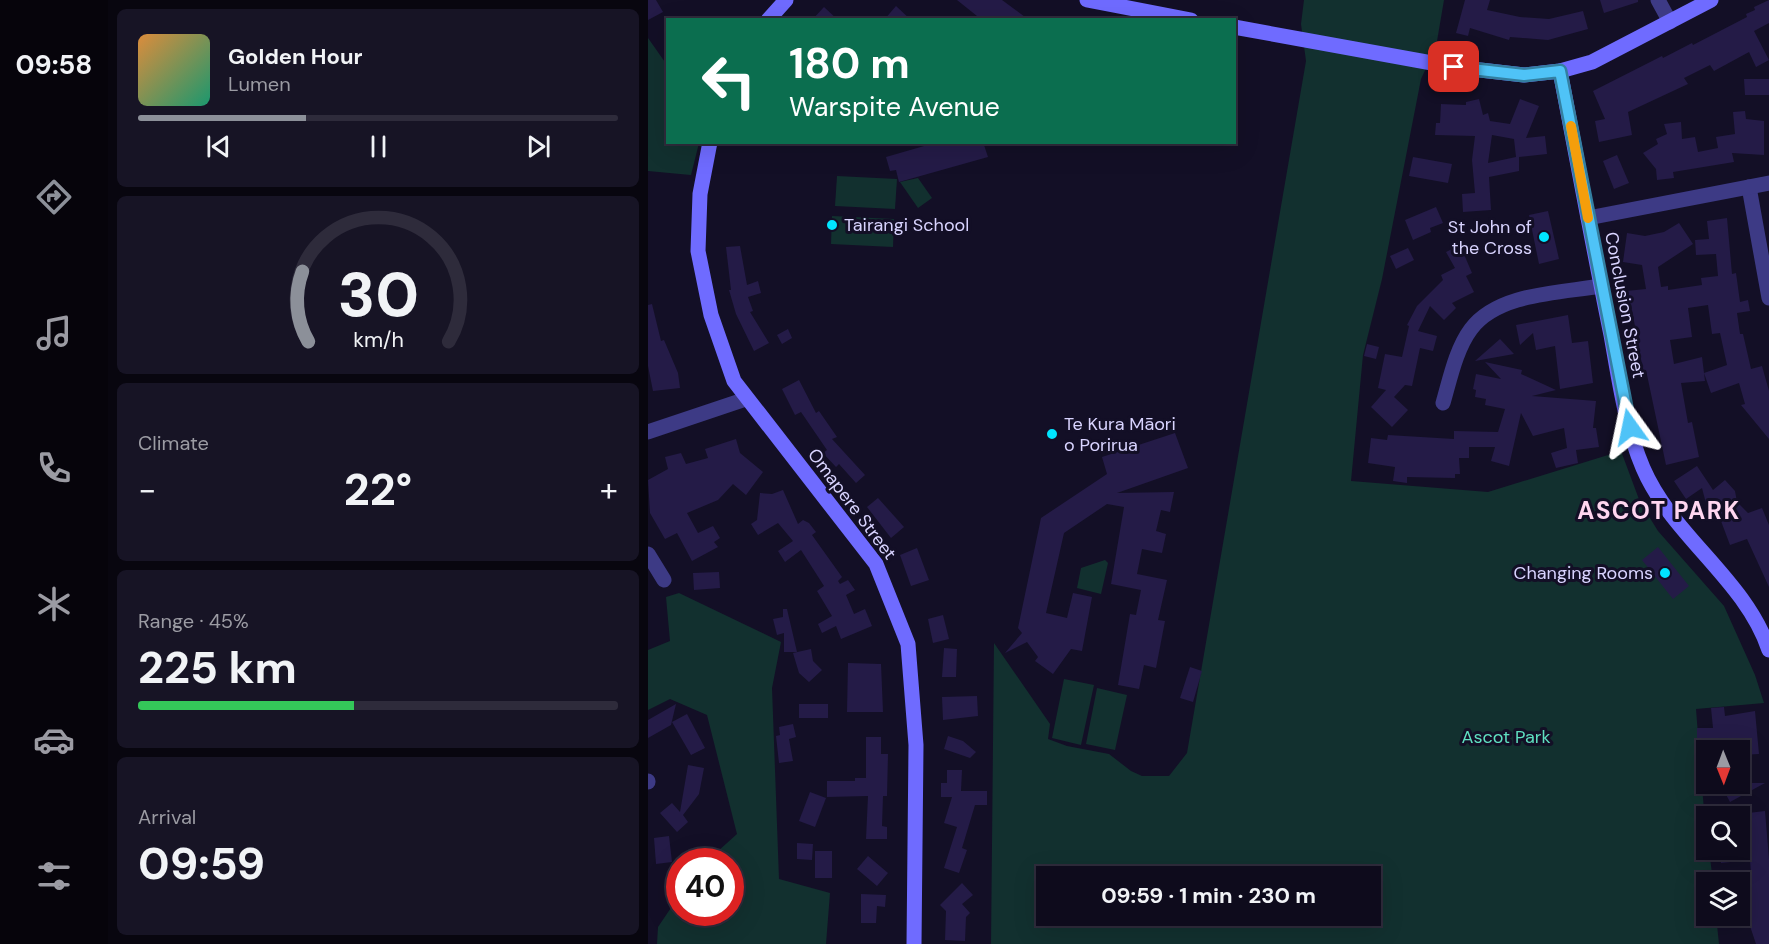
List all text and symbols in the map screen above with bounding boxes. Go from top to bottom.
text: 180 m [789,36,910,91]
pin [1428,41,1479,92]
text: Golden Hour [228,42,363,71]
icon: left [690,42,768,120]
text: 09:58 [16,47,92,82]
icon: arrive [1437,50,1470,83]
text: Lumen [228,71,291,97]
text: Warspite Avenue [789,89,1000,124]
icon: previous [202,130,235,163]
icon: pause [362,130,395,163]
icon: next [522,130,555,163]
icon: directions [33,176,75,218]
place label: Tairangi School [844,213,969,237]
place label: St John of the Cross [1448,215,1532,260]
marker: Tairangi School [825,218,839,232]
marker: St John of the Cross [1537,230,1551,244]
street label: Conclusion Street [1599,230,1651,380]
text: 30 [337,254,419,335]
icon: music [33,312,75,354]
text: km/h [353,326,403,354]
position arrow [1598,395,1662,459]
place label: Te Kura Māori o Porirua [1064,412,1176,457]
marker: Te Kura Māori o Porirua [1045,427,1059,441]
text: Climate [138,430,209,456]
street label: Omapere Street [802,443,902,565]
icon: phone [33,447,75,489]
text: 22° [344,460,412,519]
text: − [138,468,156,511]
text: + [600,468,618,511]
district label: ASCOT PARK [1577,495,1741,526]
place label: Changing Rooms [1514,561,1653,585]
marker: Changing Rooms [1658,566,1672,580]
icon: climate [33,583,75,625]
text: Range · 45% [138,608,249,634]
text: 225 km [138,638,297,697]
icon: car [33,719,75,761]
park label: Ascot Park [1462,725,1551,749]
north arrow [1696,740,1750,794]
map controls [1696,740,1750,926]
text: Arrival [138,804,196,830]
button: search [1696,806,1750,860]
text: 09:59 [138,834,265,893]
speed limit sign: 40 [666,848,744,926]
icon: filters [33,855,75,897]
button: layers [1696,872,1750,926]
text: 09:59 · 1 min · 230 m [1101,881,1316,910]

